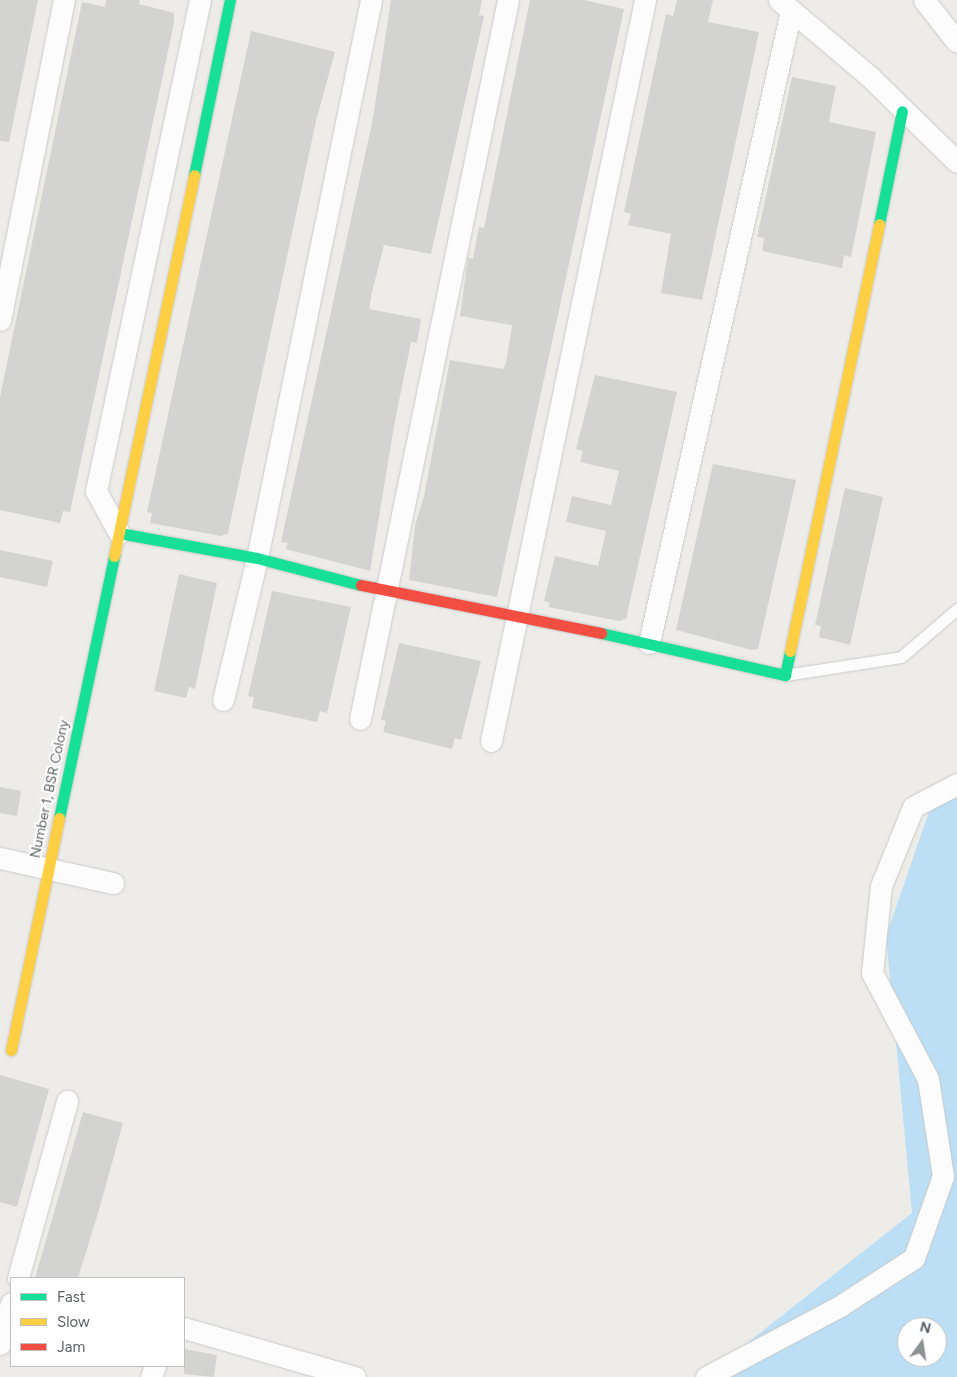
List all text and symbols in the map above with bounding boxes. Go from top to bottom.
street label: Number 1, BSR Colony [27,718,73,860]
legend [10,1277,185,1367]
text: Fast [57,1288,85,1306]
text: Slow [57,1313,90,1331]
north arrow [897,1317,947,1367]
text: N [918,1318,933,1337]
text: Jam [57,1338,85,1356]

